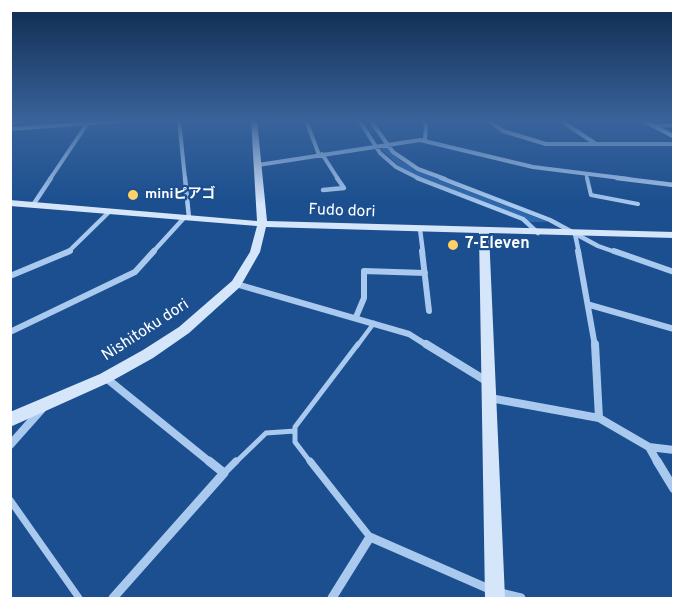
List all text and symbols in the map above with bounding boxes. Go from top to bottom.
place label: miniピアゴ [145,187,215,203]
marker: miniピアゴ [126,188,140,202]
street label: Fudo dori [308,201,376,223]
place label: 7-Eleven [465,235,530,255]
marker: 7-Eleven [446,238,460,252]
street label: Nishitoku dori [99,296,193,366]

